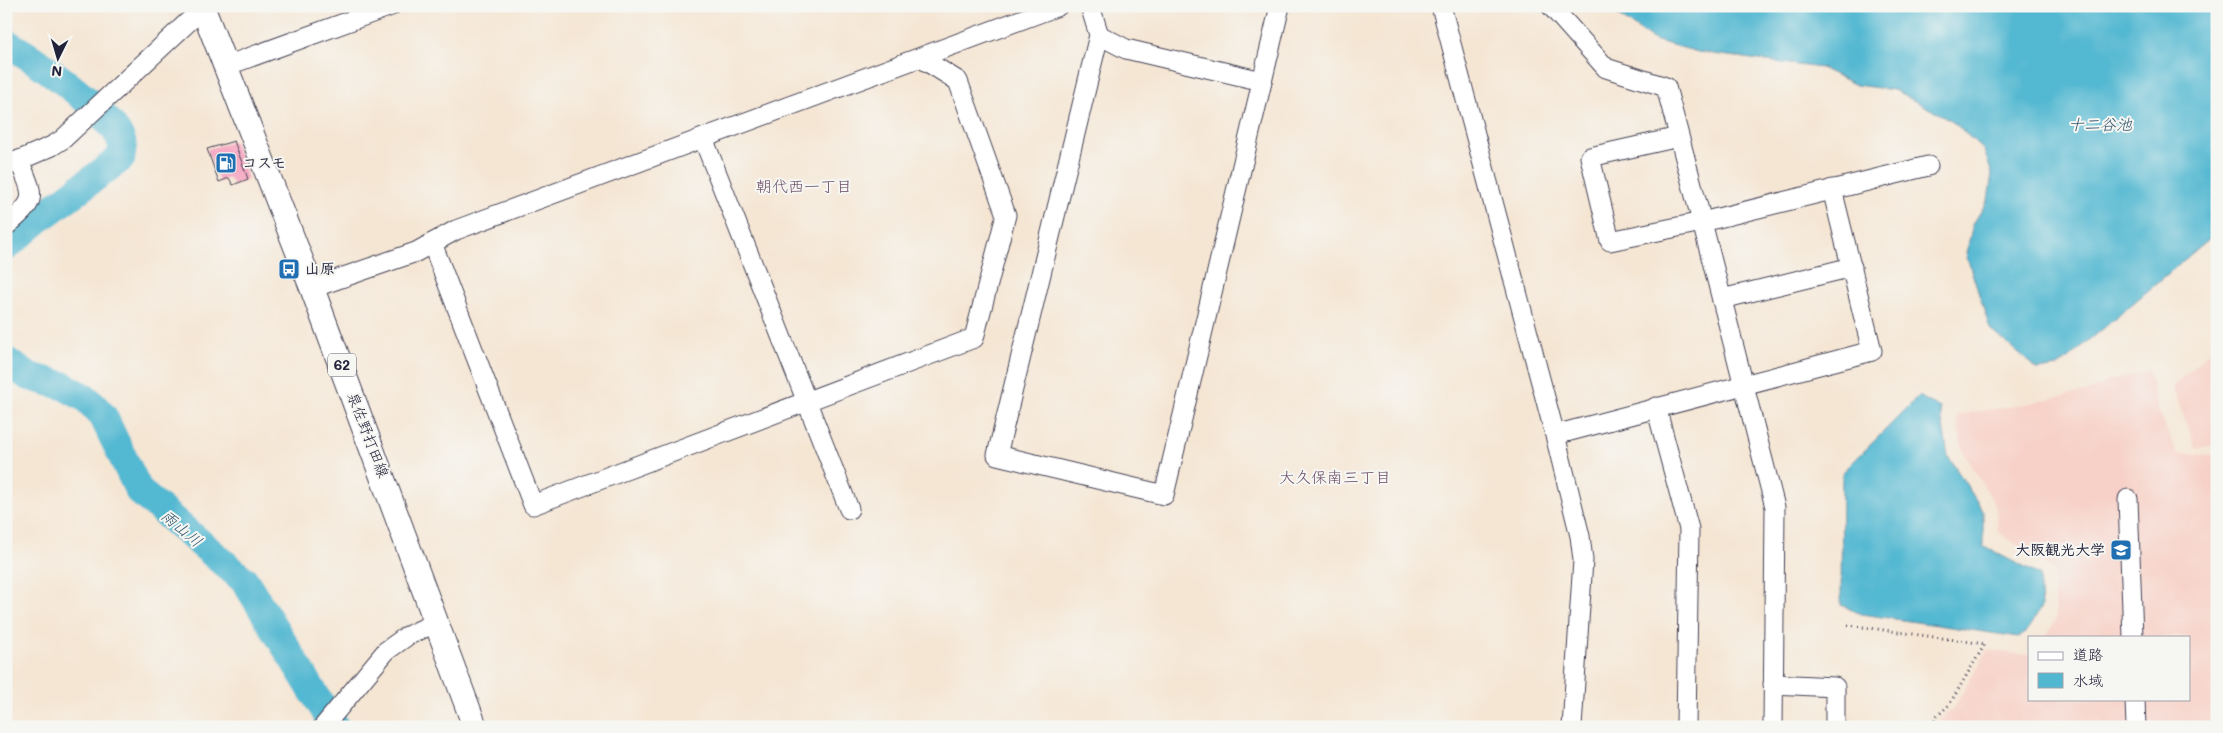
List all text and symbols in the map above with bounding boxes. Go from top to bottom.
north arrow [32,32,82,82]
text: N [51,62,63,81]
water label: 十二谷池 [2068,113,2133,134]
fuel station icon: コスモ [214,151,238,175]
place label: コスモ [242,152,286,172]
district label: 朝代西一丁目 [756,175,852,196]
bus stop icon: 山原 [277,257,301,281]
place label: 山原 [305,258,335,278]
road number: 62 [328,354,356,376]
street label: 泉佐野打田線 [343,389,394,480]
district label: 大久保南三丁目 [1279,466,1391,487]
water label: 雨山川 [157,504,207,551]
school or university icon: 大阪観光大学 [2109,538,2133,562]
place label: 大阪観光大学 [2015,539,2105,559]
legend [2028,636,2190,700]
text: 道路 [2073,644,2103,664]
text: 水域 [2073,670,2103,690]

